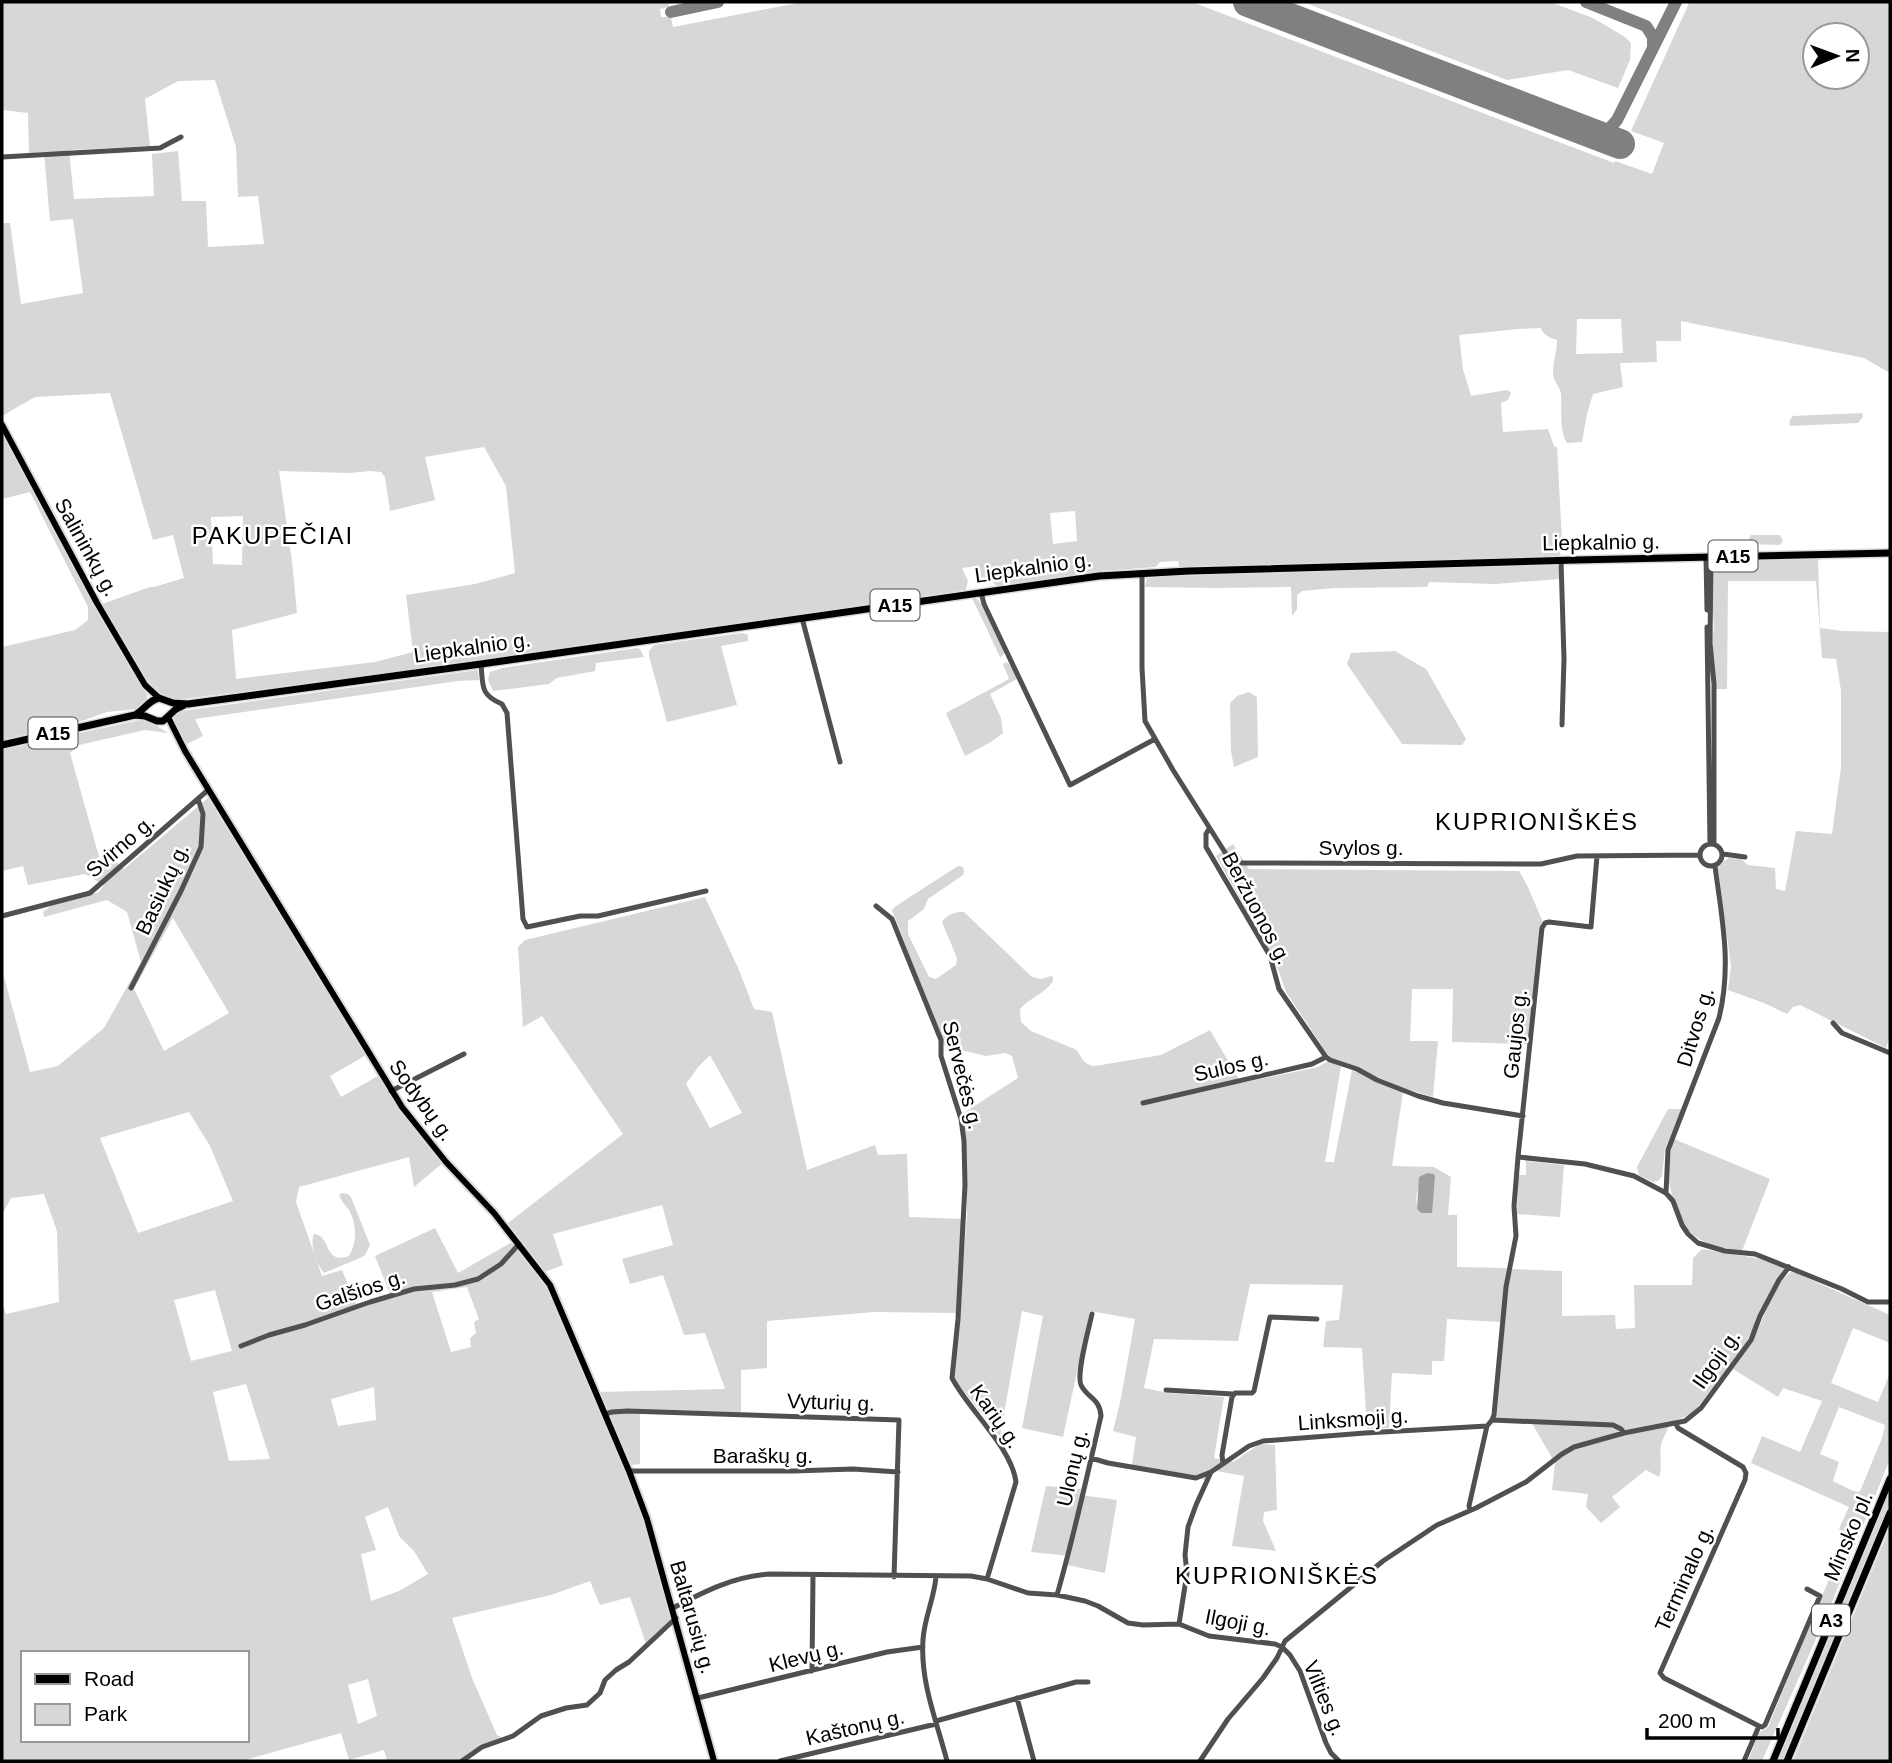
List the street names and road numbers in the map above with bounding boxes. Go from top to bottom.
street label: Salininkų g. [51,494,123,600]
street label: Liepkalnio g. [1542,529,1660,555]
road number: A15 [1708,540,1758,572]
street label: Liepkalnio g. [973,547,1093,587]
road number: A15 [870,590,920,620]
street label: Liepkalnio g. [412,627,532,667]
road number: A15 [28,718,78,748]
street label: Svirno g. [81,810,159,882]
street label: Svylos g. [1318,836,1404,859]
street label: Basiukų g. [131,840,193,938]
street label: Beržuonos g. [1218,848,1296,968]
street label: Ditvos g. [1672,985,1718,1069]
street label: Gaujos g. [1499,988,1531,1080]
street label: Servečės g. [938,1018,988,1132]
street label: Sulos g. [1191,1046,1271,1086]
street label: Sodybų g. [385,1055,459,1145]
street label: Galšios g. [312,1265,408,1315]
street label: Ilgoji g. [1687,1325,1745,1393]
street label: Karių g. [966,1380,1026,1452]
street label: Vyturių g. [787,1389,875,1415]
street label: Linksmoji g. [1297,1404,1409,1434]
street label: Ulonų g. [1052,1427,1092,1509]
street label: Baraškų g. [713,1444,813,1467]
street label: Minsko pl. [1819,1488,1877,1584]
street label: Terminalo g. [1650,1521,1718,1635]
street label: Baltarusių g. [666,1558,720,1676]
street label: Ilgoji g. [1203,1604,1273,1640]
road number: A3 [1812,1604,1850,1636]
street label: Klevų g. [766,1636,846,1676]
street label: Vilties g. [1300,1657,1350,1739]
street label: Kaštonų g. [803,1705,907,1749]

